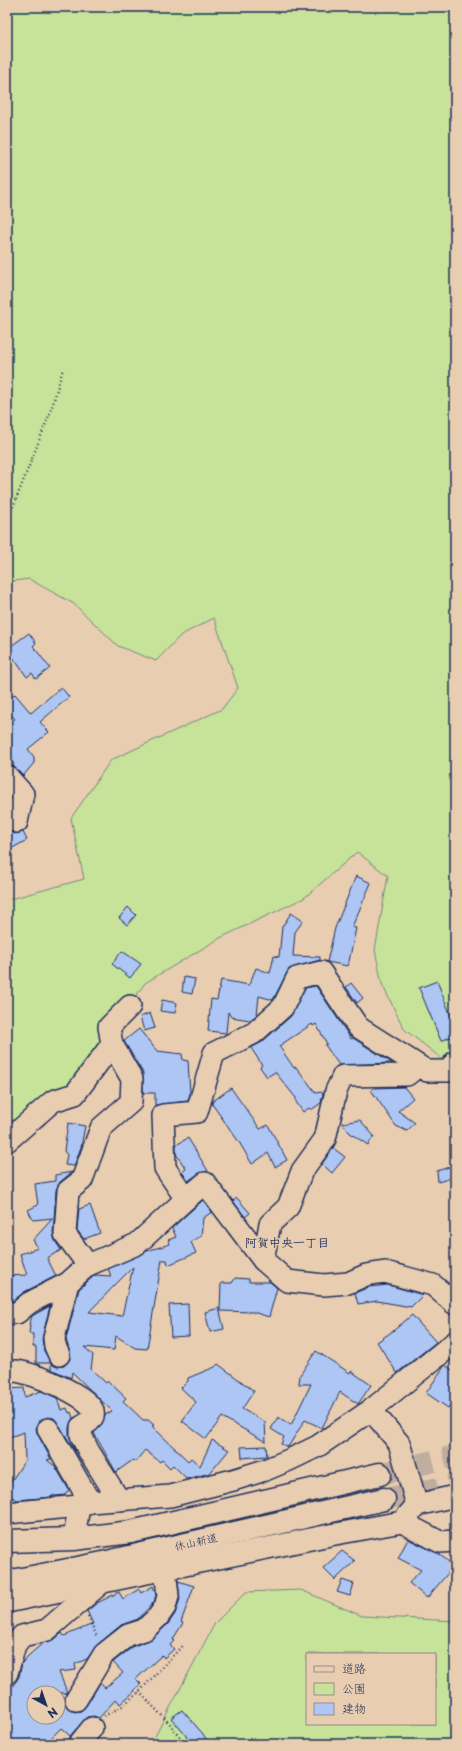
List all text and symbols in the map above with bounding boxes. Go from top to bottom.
district label: 阿賀中央一丁目 [245,1233,329,1251]
street label: 休山新道 [173,1528,219,1555]
legend [306,1653,436,1725]
text: 道路 [342,1659,366,1677]
text: 公園 [342,1679,366,1697]
north arrow [26,1685,66,1725]
text: 建物 [342,1699,366,1717]
text: N [44,1704,62,1723]

